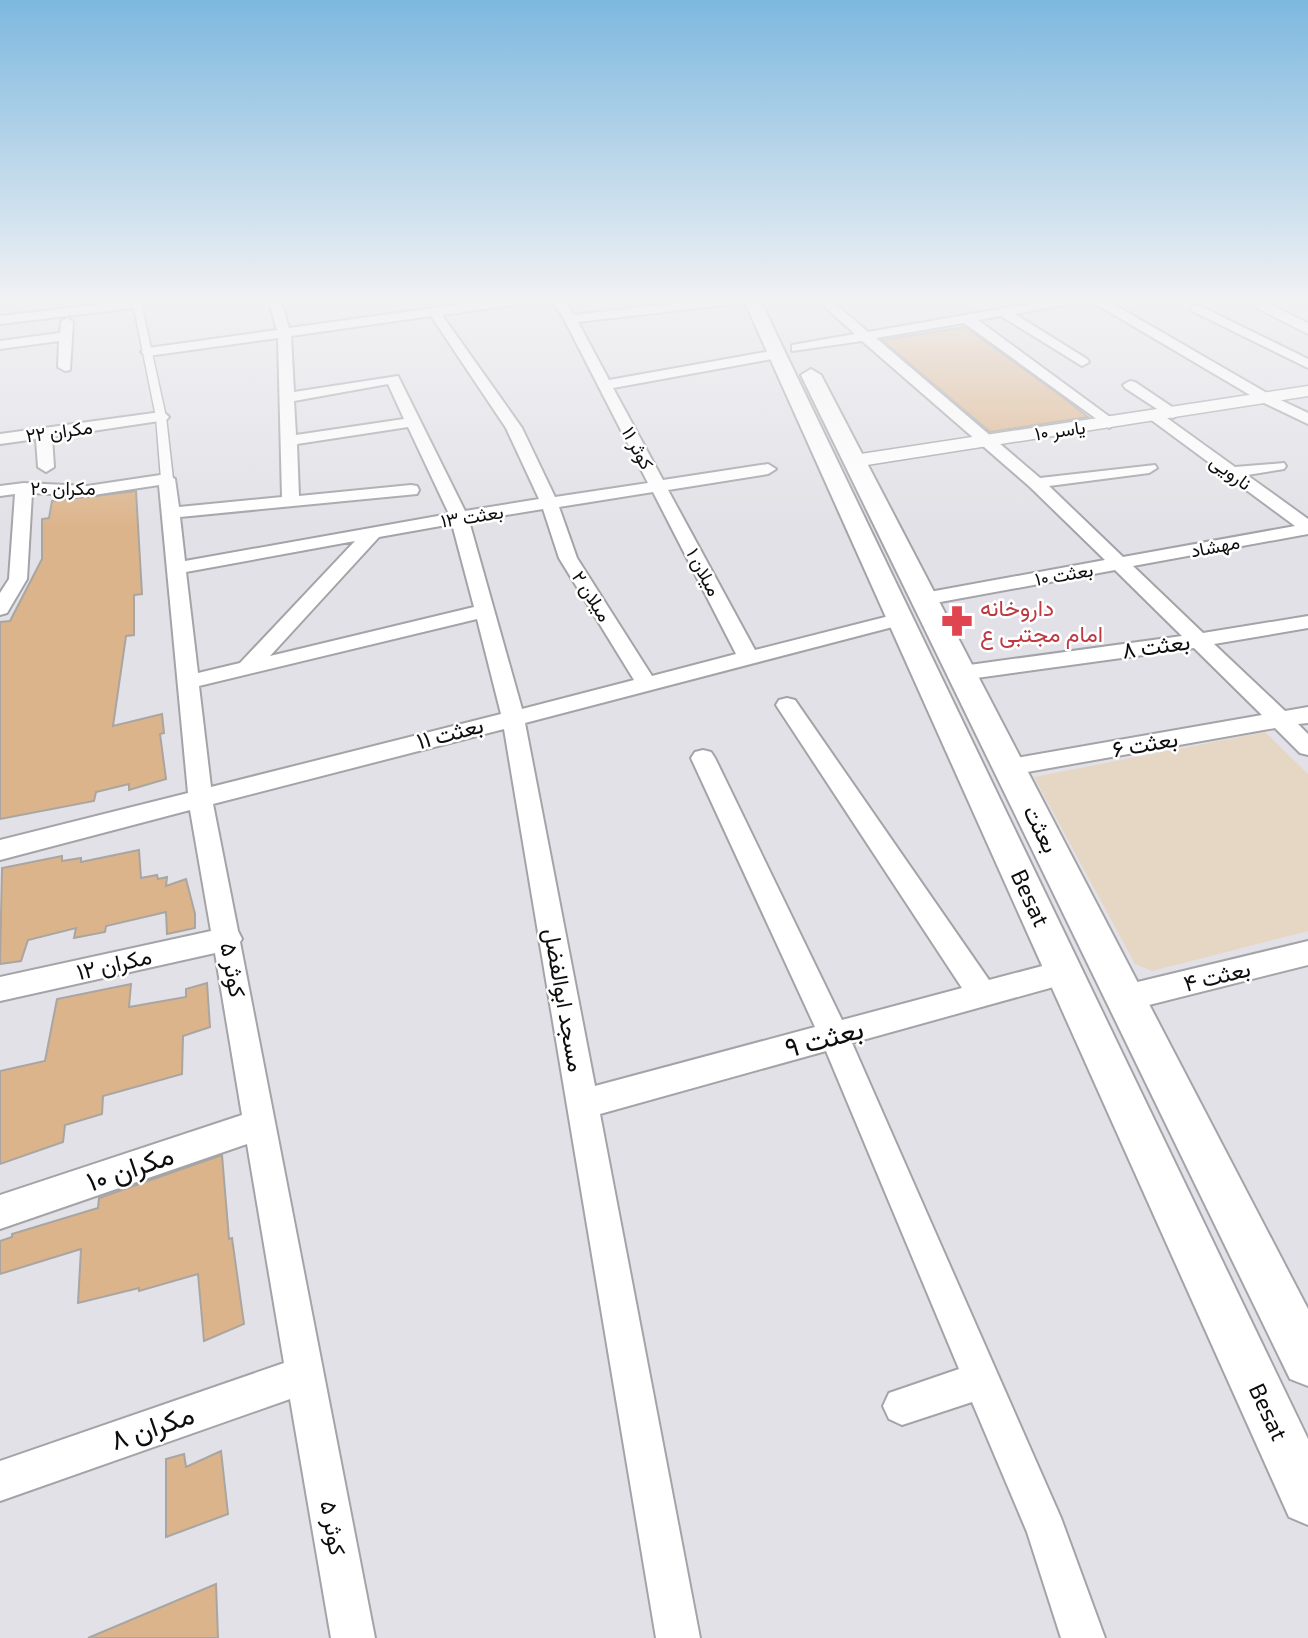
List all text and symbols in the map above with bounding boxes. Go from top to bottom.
street label: مکران ۲۲ [24,414,94,448]
street label: یاسر ۱۰ [1033,415,1087,445]
street label: کوثر ۱۱ [617,422,659,474]
street label: نارویی [1205,449,1257,495]
street label: مکران ۲۰ [30,476,96,500]
street label: بعثت ۱۳ [439,499,505,533]
street label: مهشاد [1188,529,1242,563]
street label: میلان ۱ [681,544,727,600]
street label: بعثت ۱۰ [1033,557,1095,591]
street label: میلان ۲ [567,566,617,626]
place label: داروخانه امام مجتبی ع [980,593,1103,650]
pharmacy icon: داروخانه امام مجتبی ع [940,604,974,638]
street label: بعثت ۸ [1120,626,1192,664]
street label: بعثت ۱۱ [413,710,486,754]
street label: بعثت ۶ [1110,724,1180,763]
street label: بعثت [1018,800,1066,857]
street label: Besat [1006,865,1056,931]
street label: مسجد ابوالفضل [537,926,591,1074]
street label: کوثر ۵ [213,940,253,1000]
street label: مکران ۱۲ [74,941,154,987]
street label: بعثت ۴ [1180,953,1253,997]
street label: بعثت ۹ [781,1010,867,1065]
street label: مکران ۱۰ [82,1136,178,1200]
street label: Besat [1244,1379,1294,1445]
street label: مکران ۸ [105,1396,199,1458]
street label: کوثر ۵ [313,1498,353,1558]

